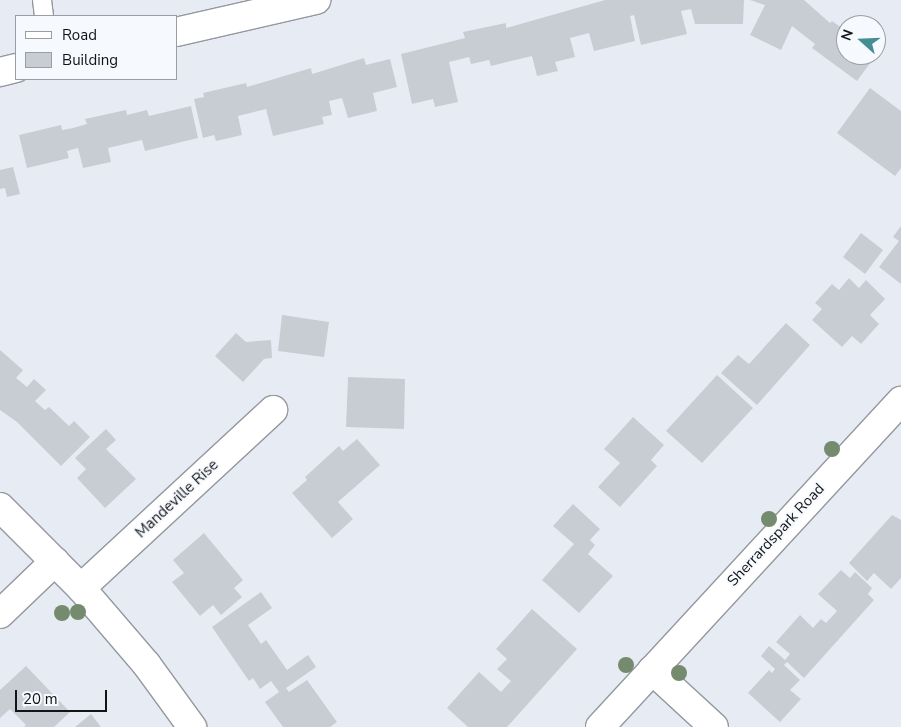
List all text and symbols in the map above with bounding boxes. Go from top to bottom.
legend [15,15,178,80]
north arrow [836,15,886,65]
text: Road [62,25,97,45]
text: N [837,27,858,43]
text: Building [62,50,118,70]
street label: Mandeville Rise [132,456,222,542]
street label: Sherrardspark Road [724,480,828,590]
scale bar [18,680,110,712]
text: 20 m [23,689,58,709]

